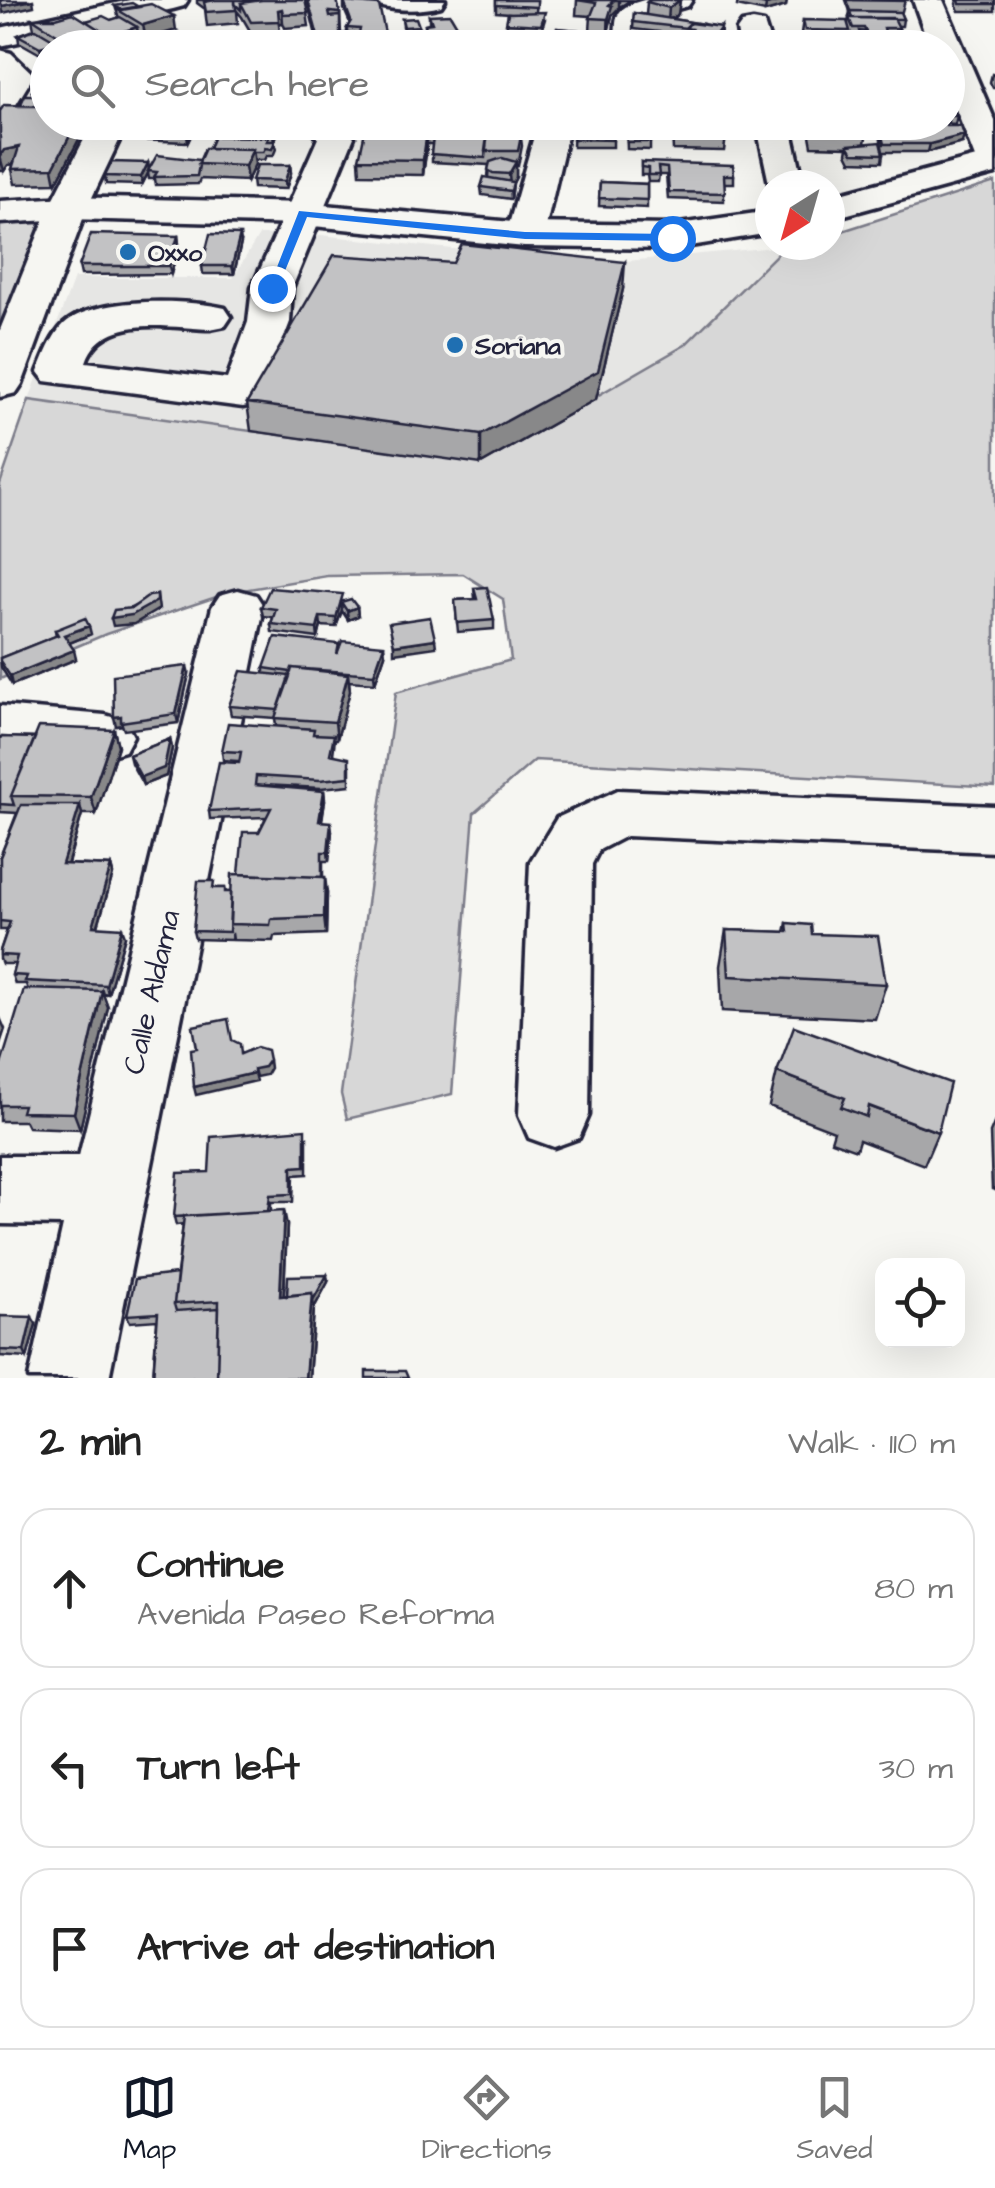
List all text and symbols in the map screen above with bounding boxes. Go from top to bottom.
search box [30,30,965,140]
icon: search [65,58,120,113]
text: Search here [145,59,369,111]
north arrow [755,170,845,260]
route start [650,216,696,262]
place label: Oxxo [148,236,203,271]
marker: Oxxo [117,241,139,263]
route end [250,266,296,312]
place label: Soriana [474,329,561,364]
marker: Soriana [444,334,466,356]
street label: Calle Aldama [113,906,191,1078]
map controls [875,1258,965,1348]
button: locate [875,1258,965,1348]
text: 2 min [40,1414,141,1472]
text: Walk · 110 m [788,1421,955,1466]
text: Continue [137,1540,284,1592]
icon: ahead [42,1561,97,1616]
text: 80 m [874,1566,953,1611]
text: Avenida Paseo Reforma [137,1592,495,1637]
icon: left [42,1741,97,1796]
text: Turn left [137,1742,300,1794]
text: 30 m [879,1746,953,1791]
icon: arrive [42,1921,97,1976]
text: Arrive at destination [137,1922,494,1974]
tab: Map [122,2070,177,2169]
tab: Directions [422,2070,552,2169]
tab: Saved [796,2070,873,2169]

